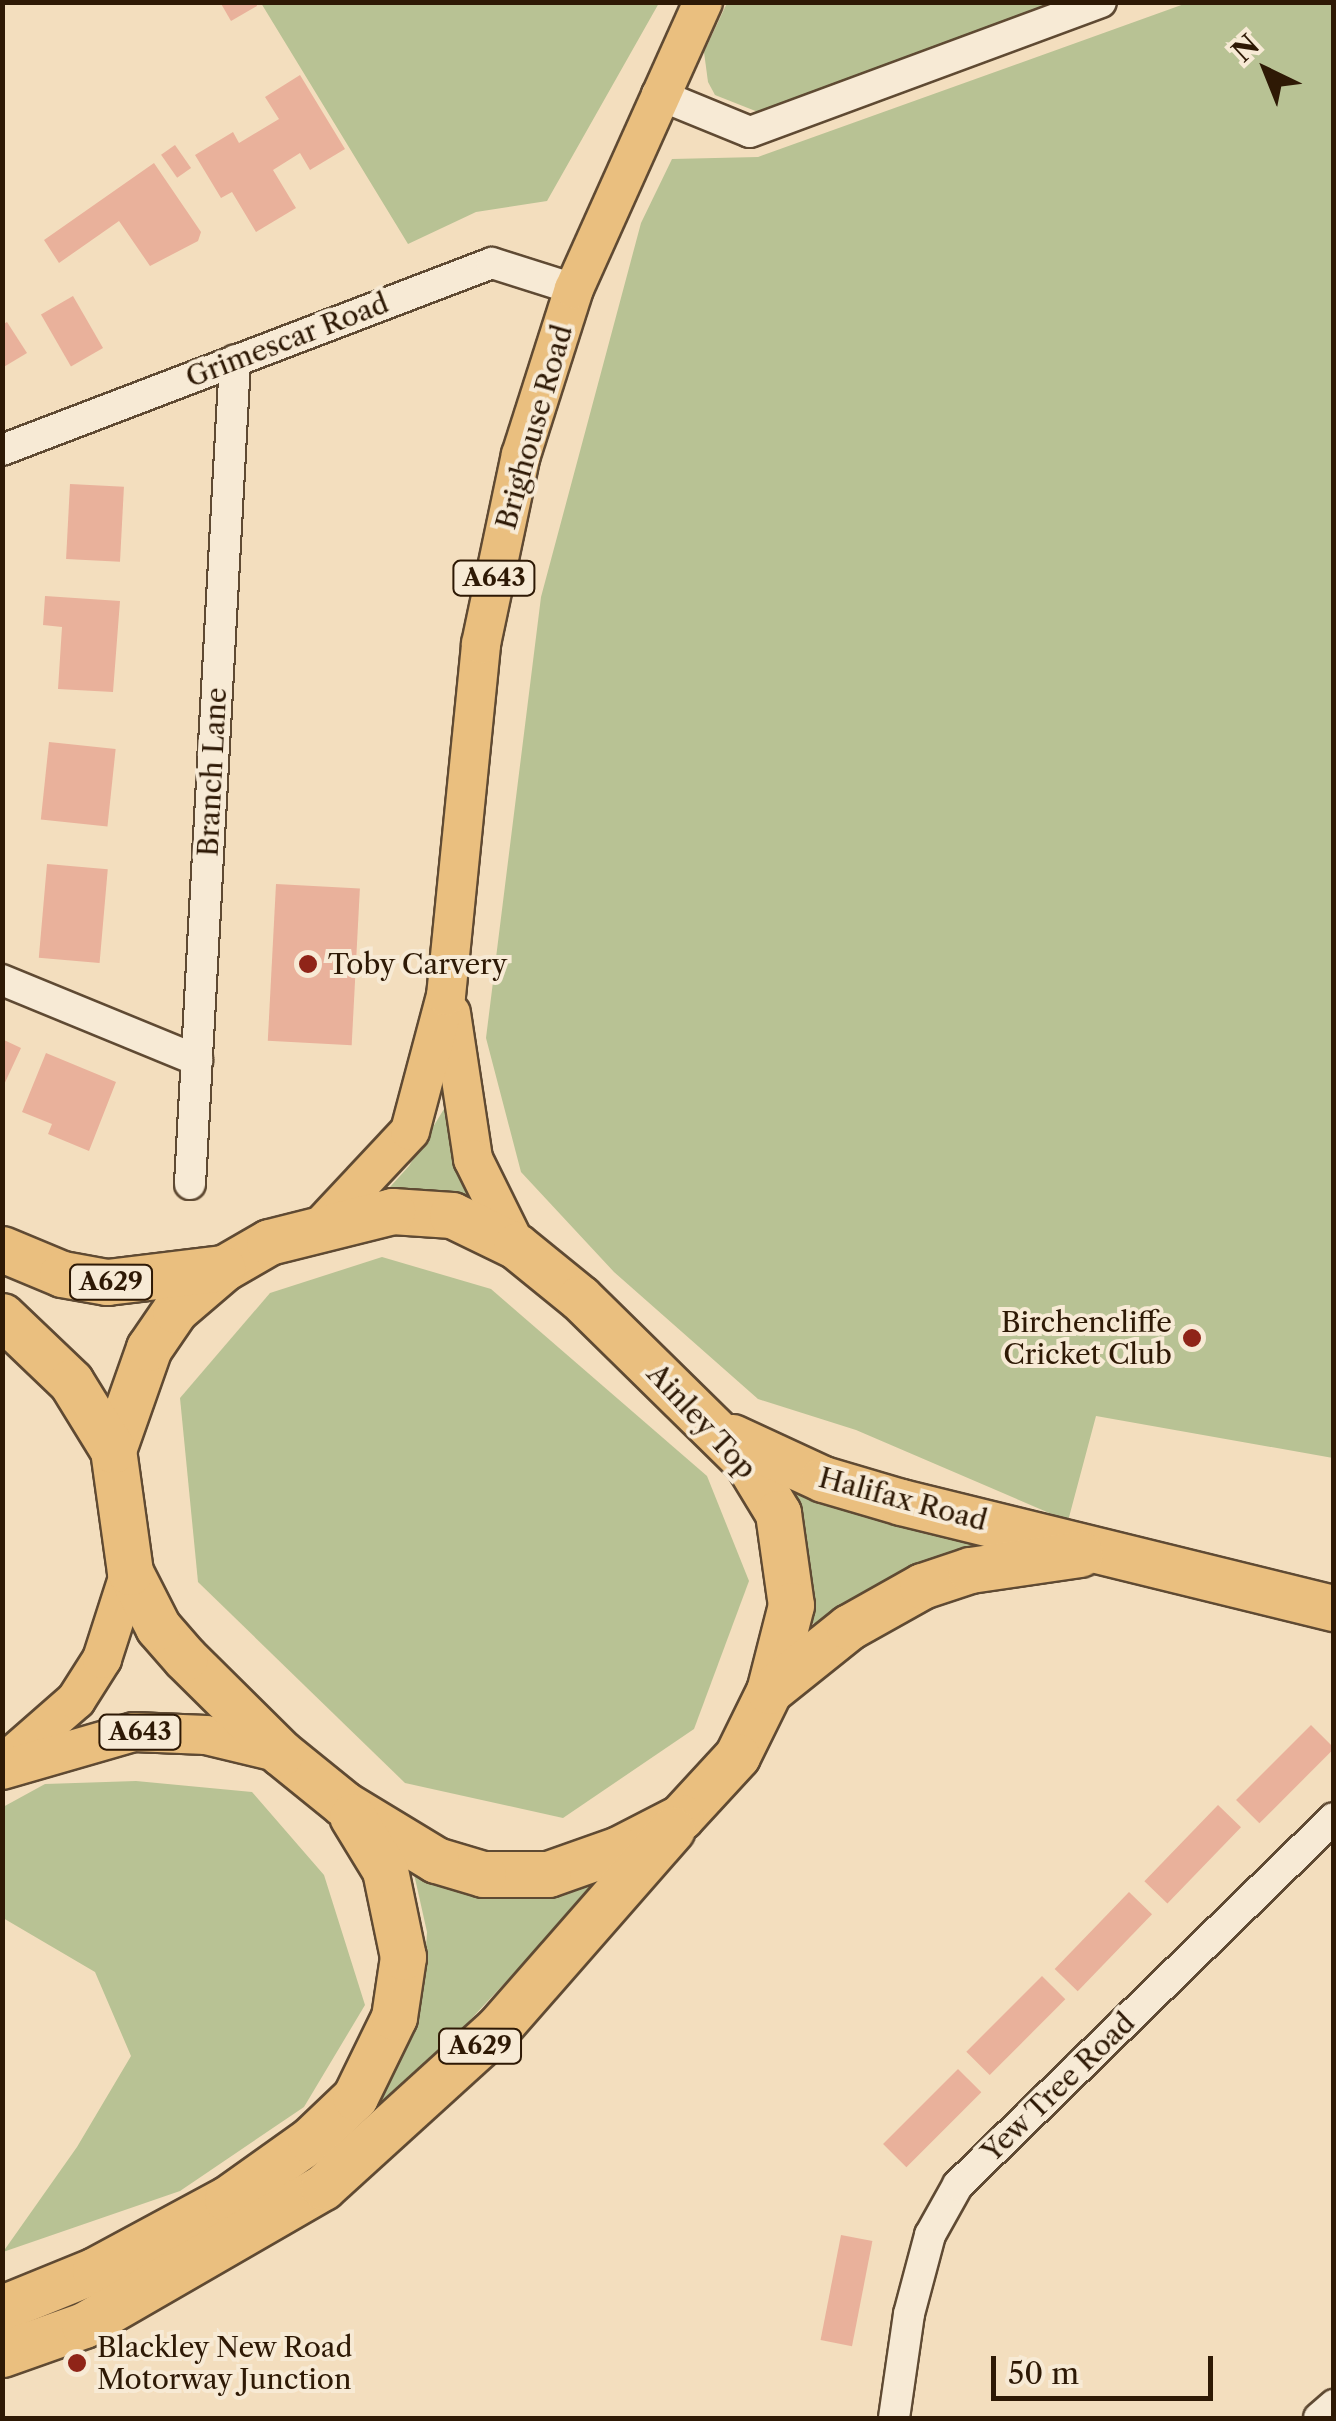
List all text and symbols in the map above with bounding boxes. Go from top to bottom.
north arrow [1216,20,1316,120]
text: N [1225,27,1266,69]
street label: Grimescar Road [181,286,393,394]
street label: Brighouse Road [489,321,579,533]
road number: A643 [452,558,536,598]
street label: Branch Lane [191,687,233,857]
place label: Toby Carvery [328,947,508,981]
marker: Toby Carvery [297,953,319,975]
road number: A629 [68,1262,154,1302]
place label: Birchencliffe Cricket Club [1001,1305,1172,1371]
marker: Birchencliffe Cricket Club [1181,1327,1203,1349]
street label: Ainley Top [640,1356,764,1486]
street label: Halifax Road [815,1460,991,1538]
road number: A643 [98,1712,182,1752]
street label: Yew Tree Road [974,2005,1142,2169]
road number: A629 [438,2026,522,2066]
place label: Blackley New Road Motorway Junction [97,2330,354,2396]
scale bar [996,2336,1218,2398]
marker: Blackley New Road Motorway Junction [66,2352,88,2374]
text: 50 m [1008,2355,1079,2392]

